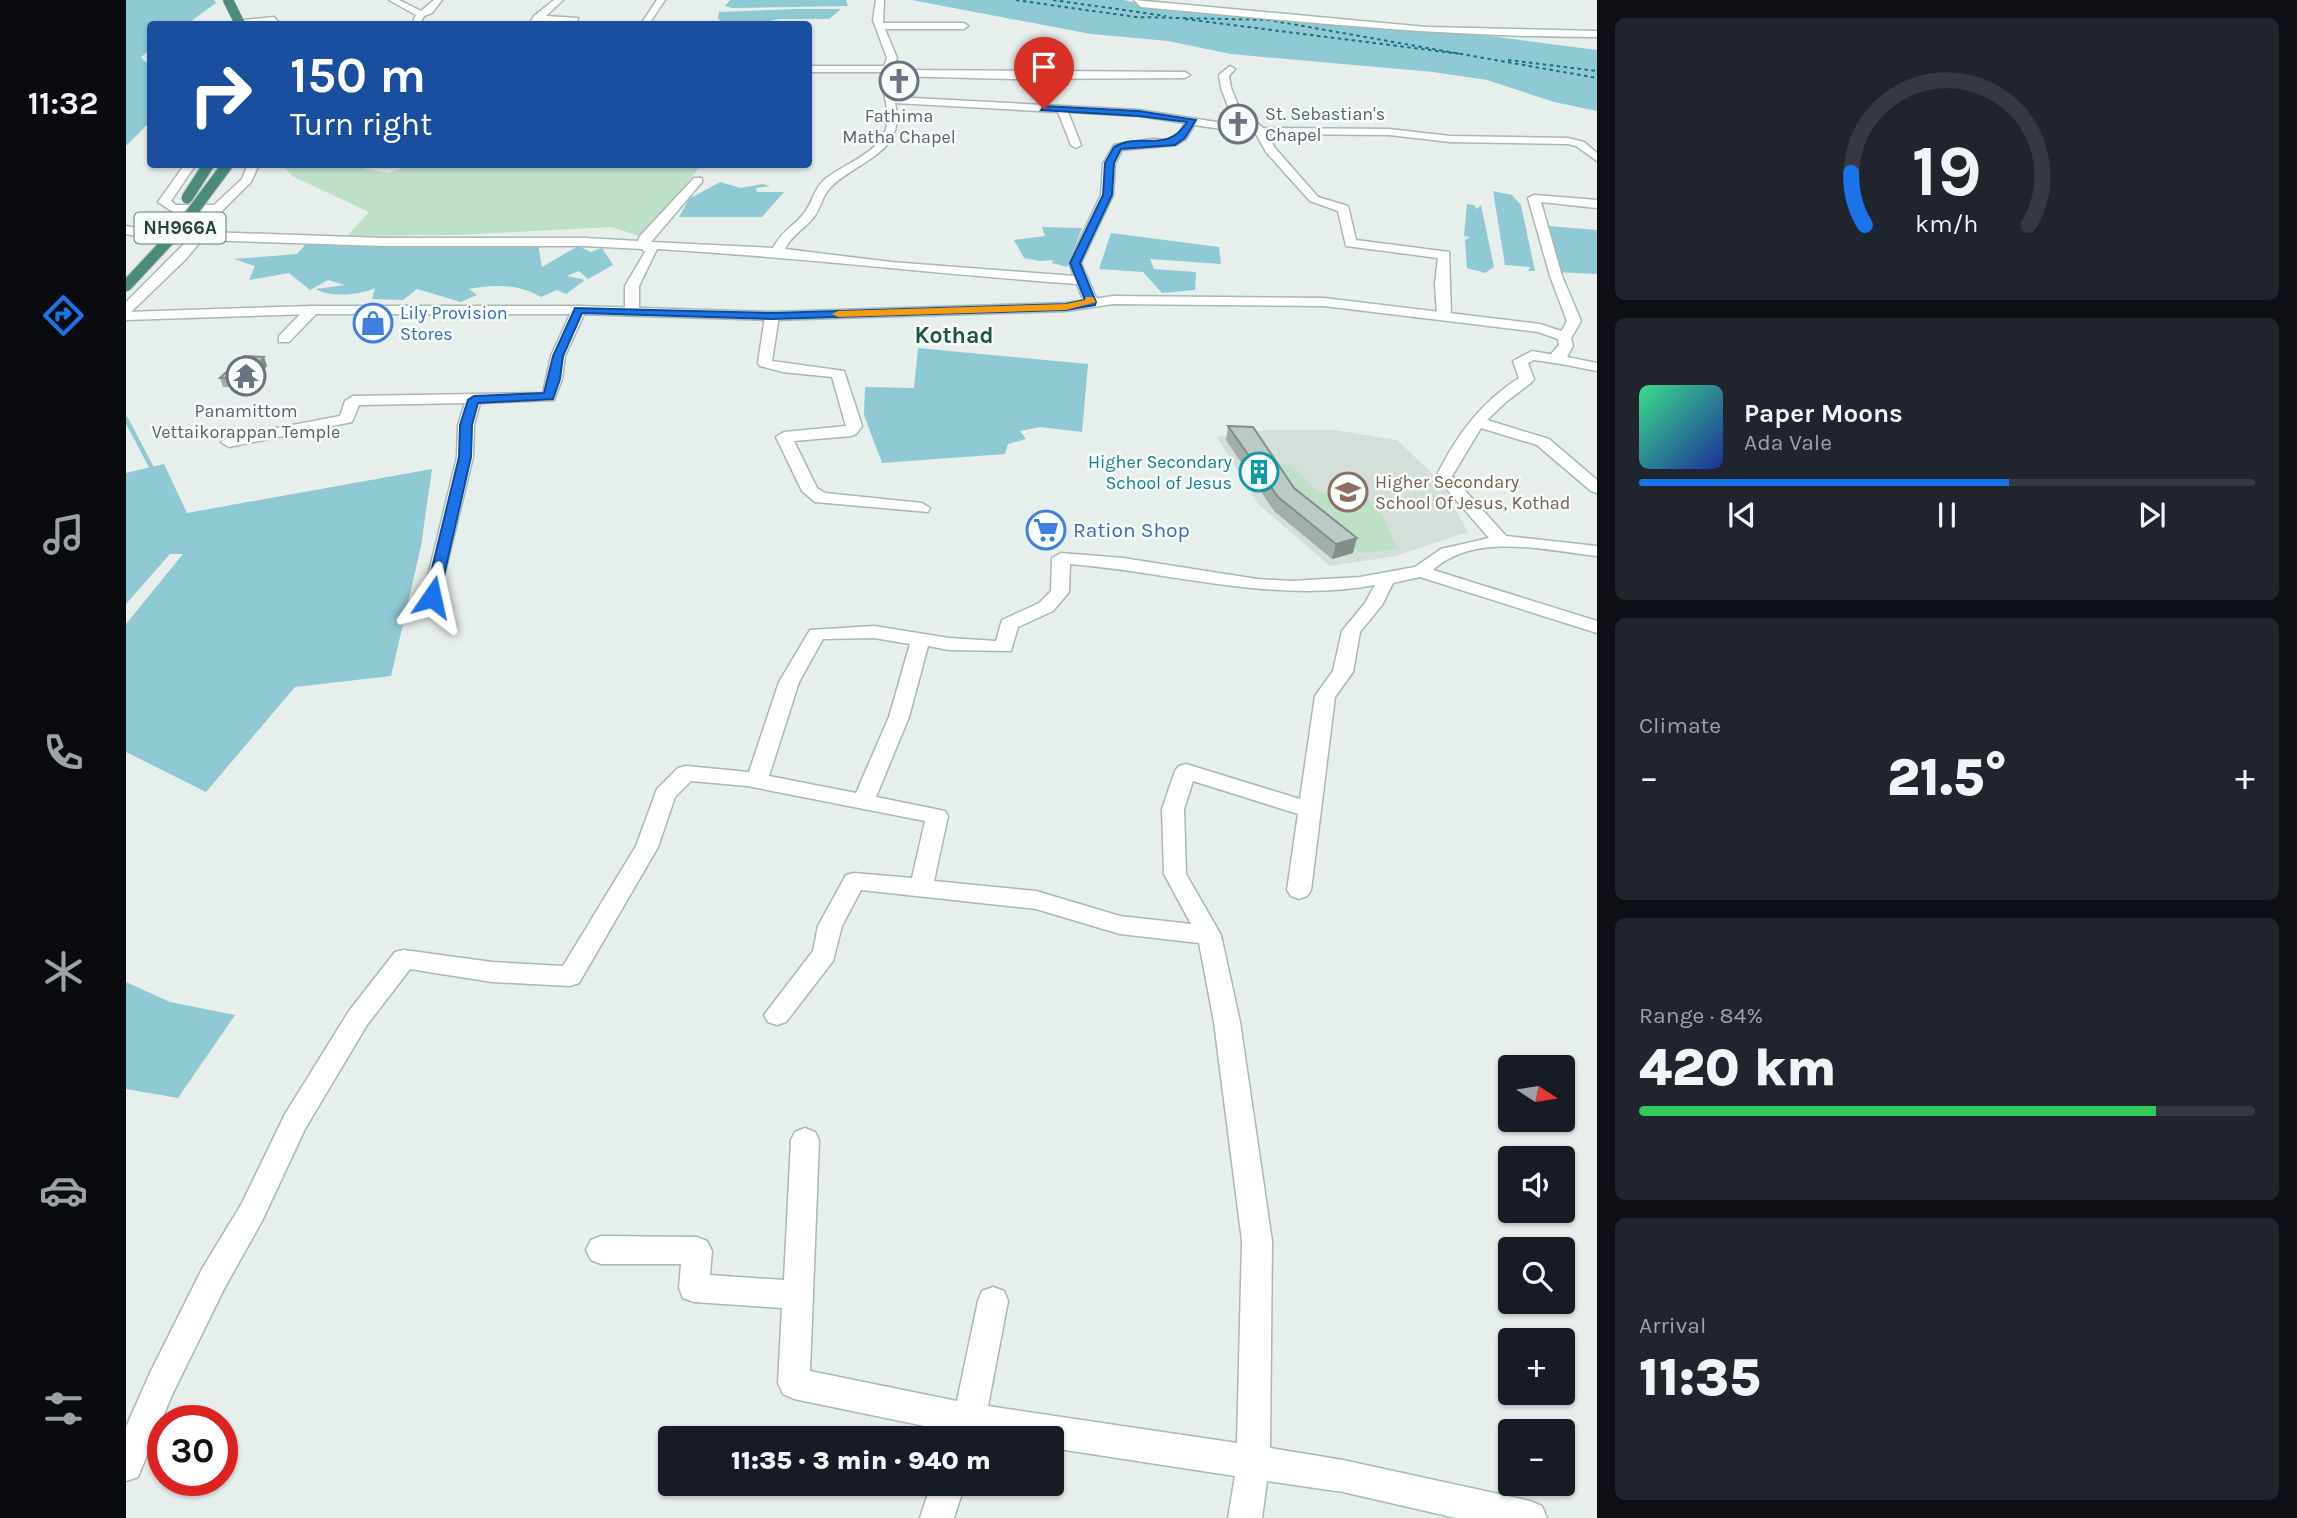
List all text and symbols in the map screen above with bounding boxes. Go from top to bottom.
pin [1014,37,1074,109]
text: 150 m [290,47,426,104]
icon: arrive [1025,48,1063,86]
icon: right [175,49,266,140]
church icon: Fathima Matha Chapel [878,60,920,102]
text: 11:32 [28,85,98,122]
church icon: St. Sebastian's Chapel [1217,103,1259,145]
place label: St. Sebastian's Chapel [1265,103,1385,146]
place label: Fathima Matha Chapel [842,105,956,148]
text: Turn right [290,106,432,143]
text: 19 [1912,128,1982,213]
text: km/h [1915,209,1979,238]
road number: NH966A [134,212,226,244]
icon: directions [39,291,88,340]
shop icon: Lily Provision Stores [352,302,394,344]
place label: Lily Provision Stores [400,302,508,345]
district label: Kothad [914,322,994,349]
temple icon: Panamittom Vettaikorappan Temple [225,355,267,397]
text: Paper Moons [1744,398,1903,429]
place label: Panamittom Vettaikorappan Temple [152,400,340,443]
text: Ada Vale [1744,429,1832,456]
place label: Higher Secondary School of Jesus [1088,451,1233,494]
building icon: Higher Secondary School of Jesus [1238,451,1280,493]
school or university icon: Higher Secondary School Of Jesus, Kothad [1327,471,1369,513]
place label: Higher Secondary School Of Jesus, Kothad [1375,471,1570,514]
icon: previous [1723,496,1761,534]
icon: pause [1928,496,1966,534]
icon: next [2133,496,2171,534]
supermarket icon: Ration Shop [1025,509,1067,551]
icon: music [39,510,88,559]
place label: Ration Shop [1073,518,1190,542]
position arrow [395,560,469,634]
text: Climate [1639,712,1721,739]
icon: phone [39,728,88,777]
text: 21.5° [1887,747,2007,808]
text: − [1639,755,1659,800]
text: + [2235,755,2255,800]
icon: climate [39,947,88,996]
text: Range · 84% [1639,1002,1763,1029]
text: 420 km [1639,1037,1836,1098]
north arrow [1498,1055,1575,1132]
map controls [1498,1055,1575,1496]
button: sound [1498,1146,1575,1223]
icon: car [39,1166,88,1215]
button: search [1498,1237,1575,1314]
text: Arrival [1639,1312,1706,1339]
button: + [1498,1328,1575,1405]
text: 11:35 [1639,1347,1760,1408]
icon: filters [39,1384,88,1433]
speed limit sign: 30 [147,1405,238,1496]
button: − [1498,1419,1575,1496]
text: 11:35 · 3 min · 940 m [731,1445,991,1476]

